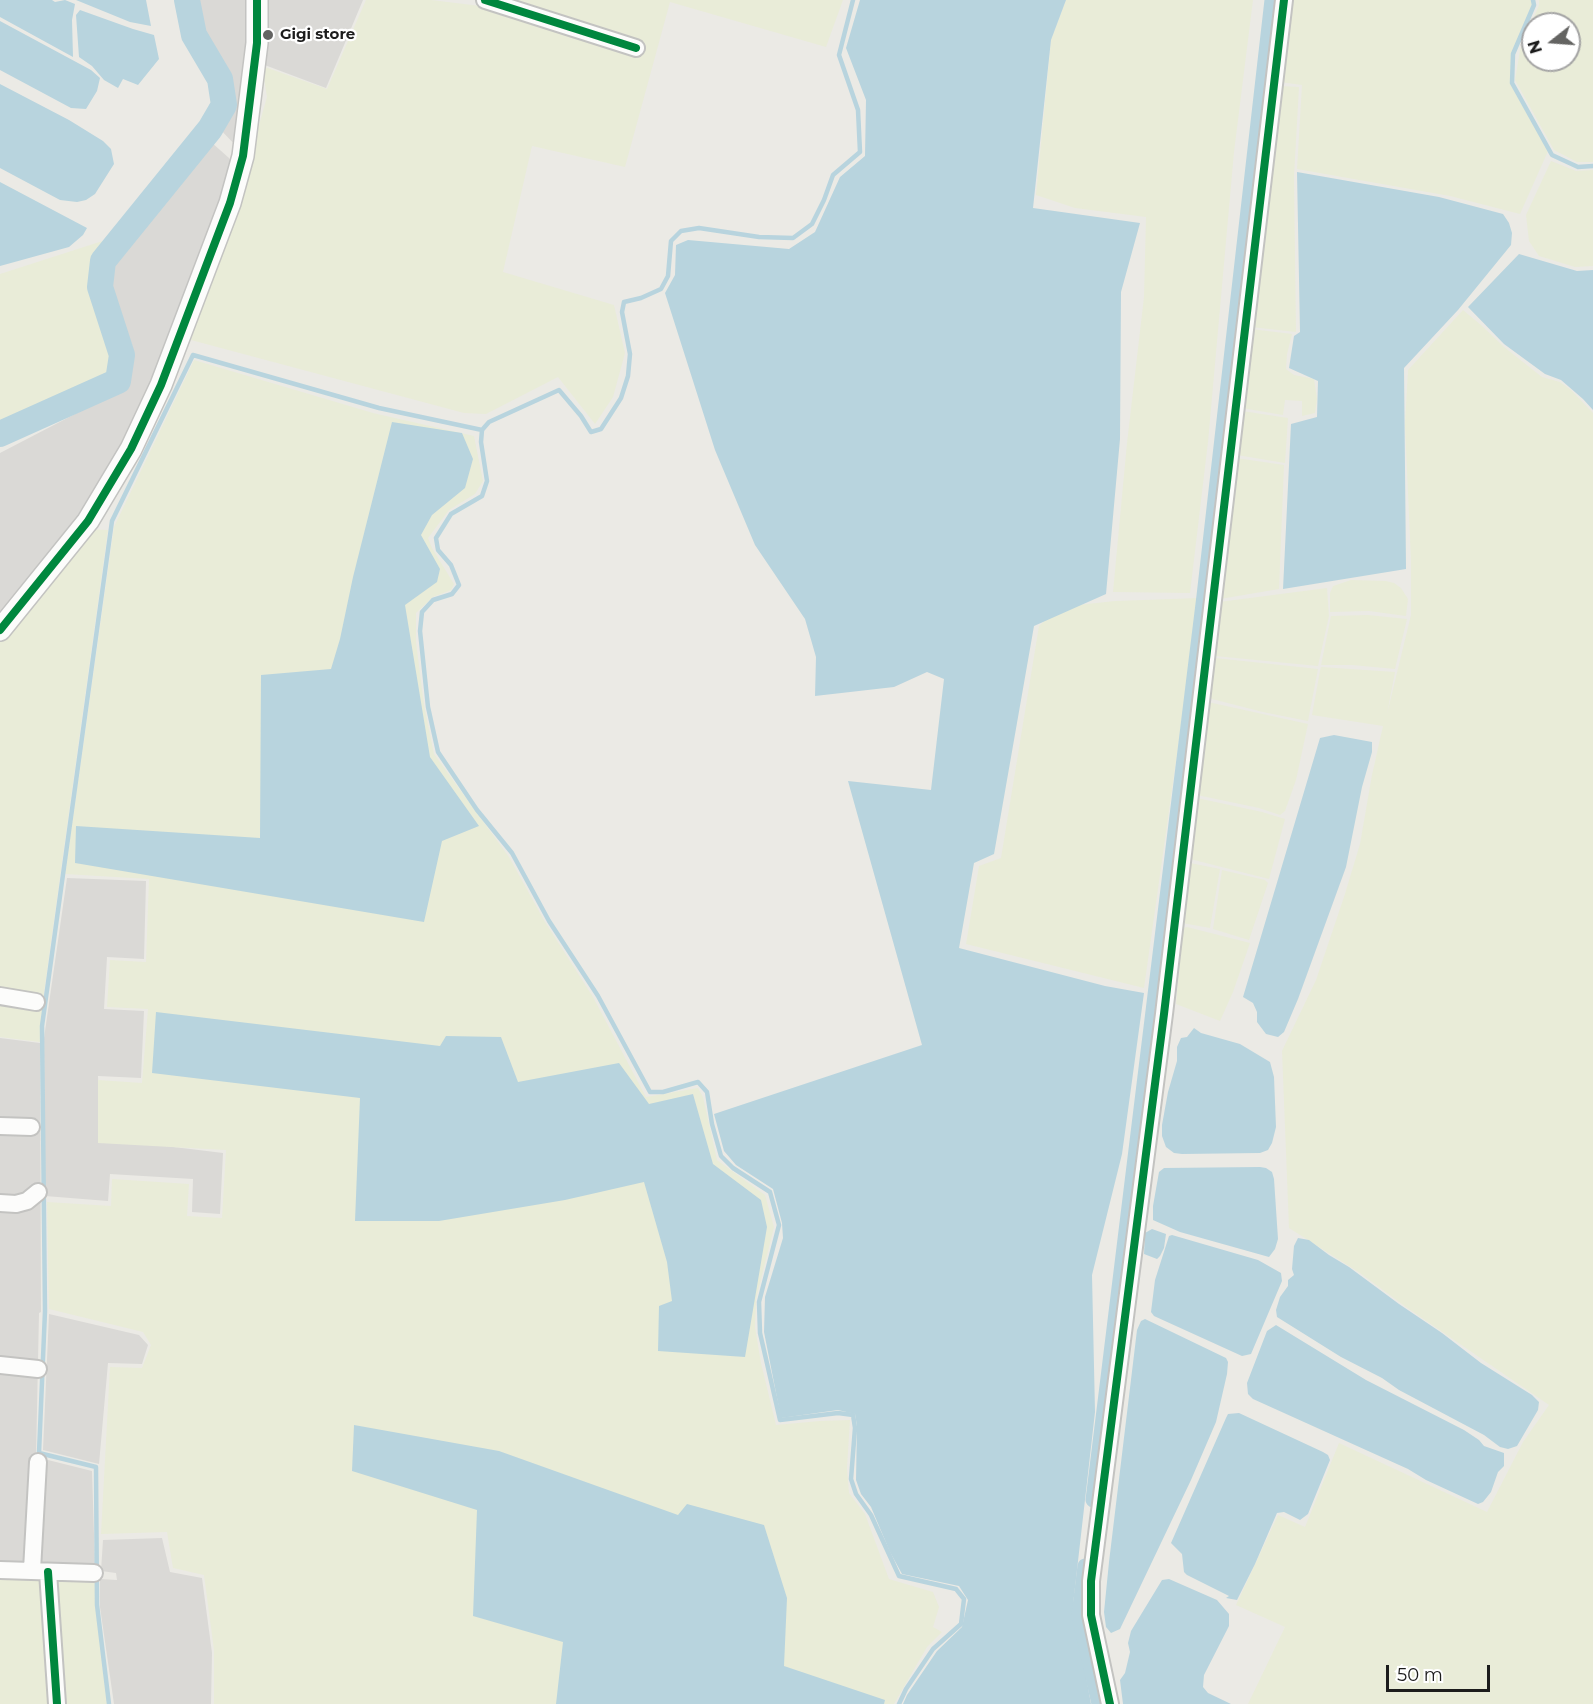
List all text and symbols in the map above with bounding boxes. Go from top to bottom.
north arrow [1521,12,1581,72]
place label: Gigi store [280,26,355,44]
marker: Gigi store [261,28,275,42]
text: N [1524,38,1546,56]
scale bar [1389,1653,1492,1691]
text: 50 m [1397,1664,1443,1686]

